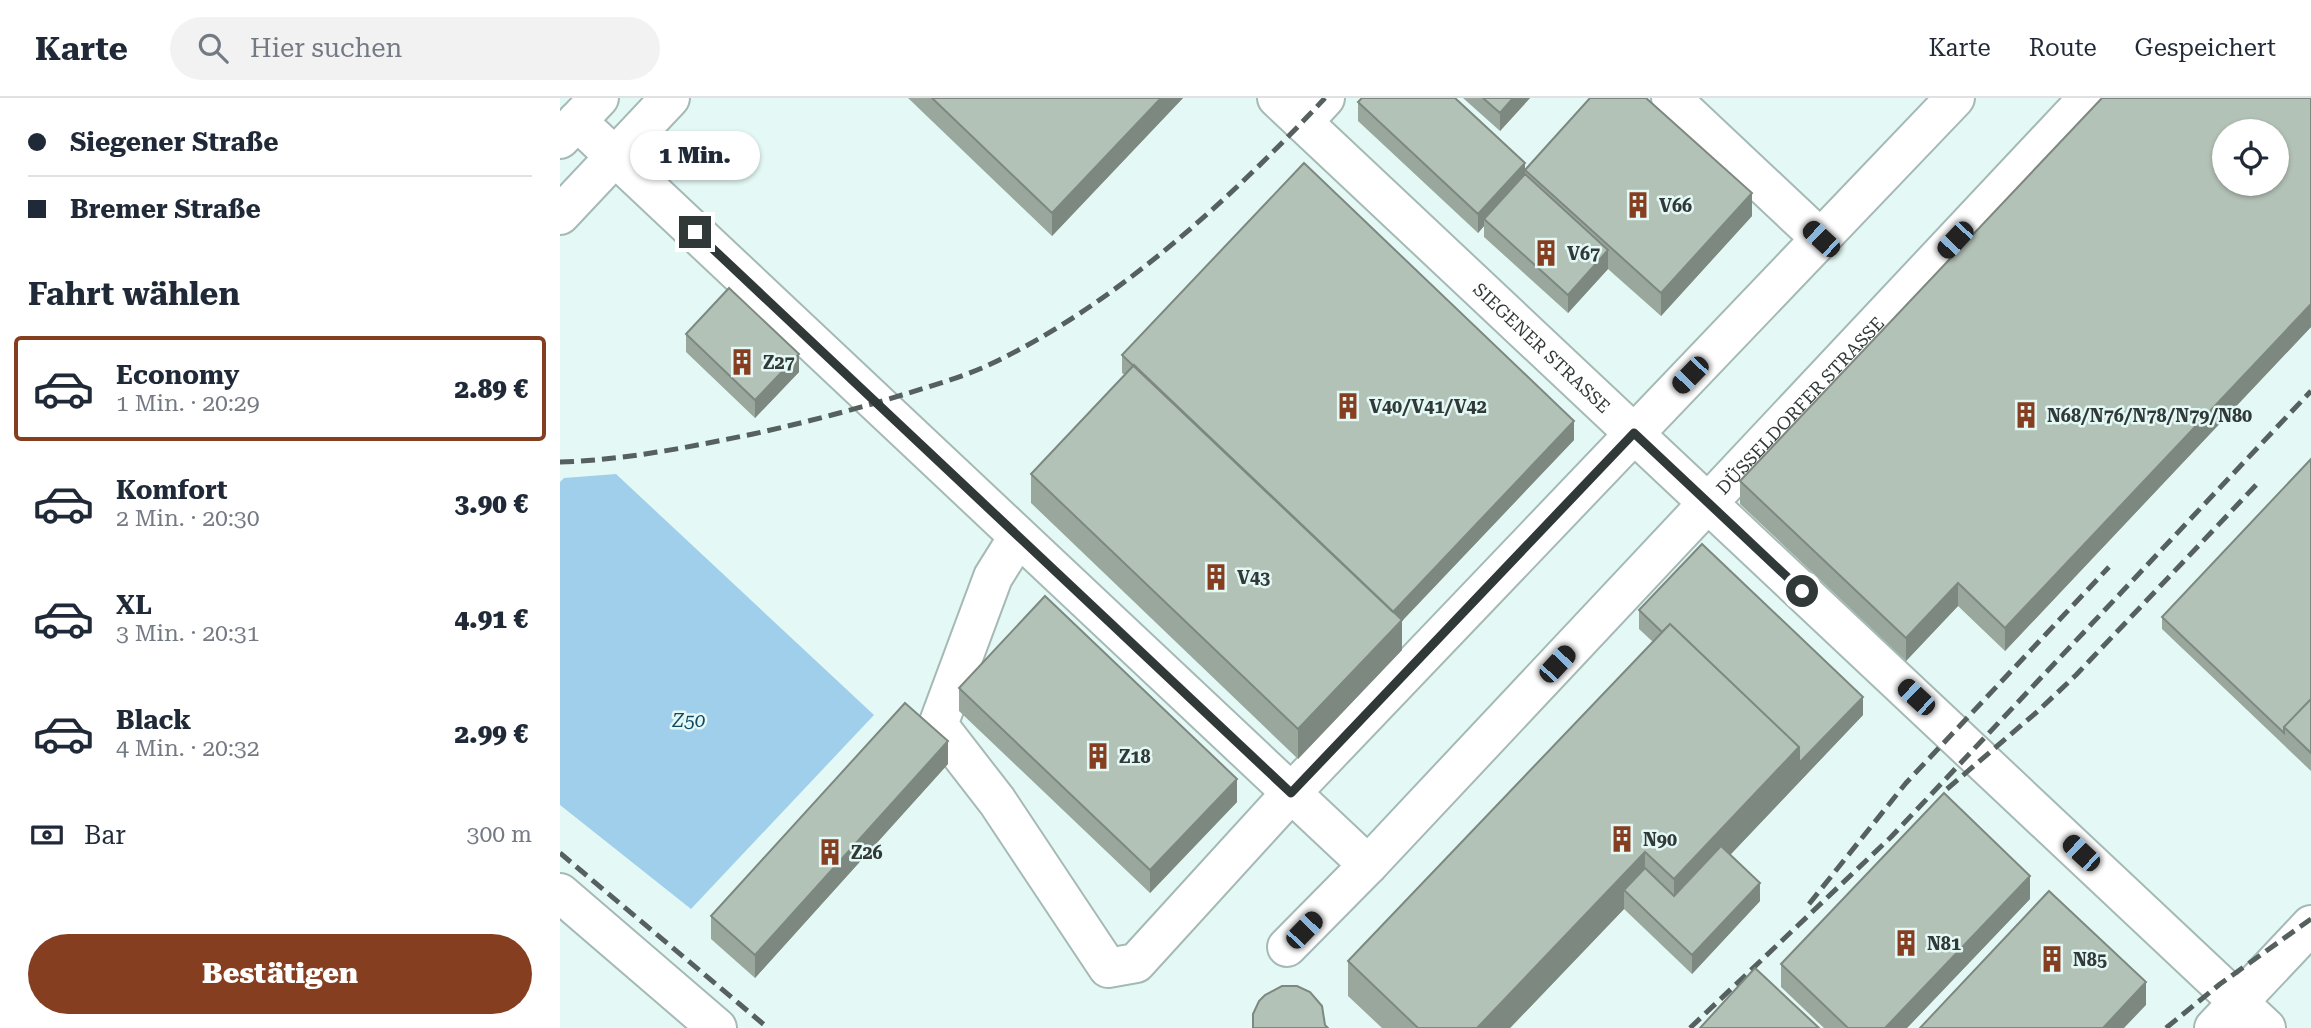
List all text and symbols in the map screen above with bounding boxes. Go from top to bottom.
search box [170,17,660,80]
text: Karte [35,29,128,68]
icon: search [194,29,232,67]
text: Hier suchen [250,33,402,63]
text: Karte [1928,34,1991,62]
text: Route [2029,34,2097,62]
text: Gespeichert [2135,34,2276,62]
map controls [2212,119,2289,196]
button: locate [2212,119,2289,196]
text: Siegener Straße [70,127,278,157]
callout: 1 Min. [630,130,760,180]
text: 1 Min. [659,142,731,169]
building icon: V66 [1623,190,1653,220]
text: Bremer Straße [70,194,261,224]
place label: V66 [1659,195,1692,216]
route end [679,216,711,248]
car [1799,217,1844,261]
car [1933,217,1978,263]
building icon: V67 [1531,238,1561,268]
place label: V67 [1567,243,1600,264]
text: Fahrt wählen [28,275,240,313]
street label: SIEGENER STRASSE [1469,278,1615,417]
street label: DÜSSELDORFER STRASSE [1711,312,1888,498]
building icon: Z27 [727,347,757,377]
place label: Z27 [763,352,795,373]
car [1668,353,1713,397]
icon: car [32,357,95,420]
text: Economy [116,360,239,390]
text: 2.89 € [455,374,528,404]
text: 1 Min. · 20:29 [116,390,260,417]
building icon: V40/V41/V42 [1333,391,1363,421]
place label: V40/V41/V42 [1369,396,1487,417]
building icon: N68/N76/N78/N79/N80 [2011,400,2041,430]
place label: N68/N76/N78/N79/N80 [2047,405,2252,426]
icon: car [32,472,95,535]
text: Komfort [116,475,228,505]
text: 3.90 € [455,489,528,519]
text: 2 Min. · 20:30 [116,505,260,532]
building icon: V43 [1201,562,1231,592]
place label: V43 [1237,567,1270,588]
route start [1786,575,1818,607]
icon: car [32,587,95,650]
text: XL [116,590,152,620]
text: 4.91 € [455,604,528,634]
text: 3 Min. · 20:31 [116,620,260,647]
car [1535,641,1580,687]
car [1894,675,1939,719]
icon: car [32,702,95,765]
text: Black [116,705,191,735]
water label: Z50 [672,709,706,732]
text: 2.99 € [455,719,528,749]
text: 4 Min. · 20:32 [116,735,260,762]
building icon: Z18 [1083,741,1113,771]
place label: Z18 [1119,746,1151,767]
icon: cash [28,816,66,854]
text: Bar [84,820,126,850]
text: 300 m [467,821,532,848]
building icon: N90 [1607,824,1637,854]
place label: N90 [1643,829,1677,850]
car [2059,831,2104,875]
building icon: Z26 [815,837,845,867]
place label: Z26 [851,842,883,863]
car [1282,908,1327,952]
building icon: N81 [1891,928,1921,958]
place label: N81 [1927,933,1961,954]
button: Bestätigen [28,934,532,1014]
building icon: N85 [2037,944,2067,974]
place label: N85 [2073,949,2107,970]

